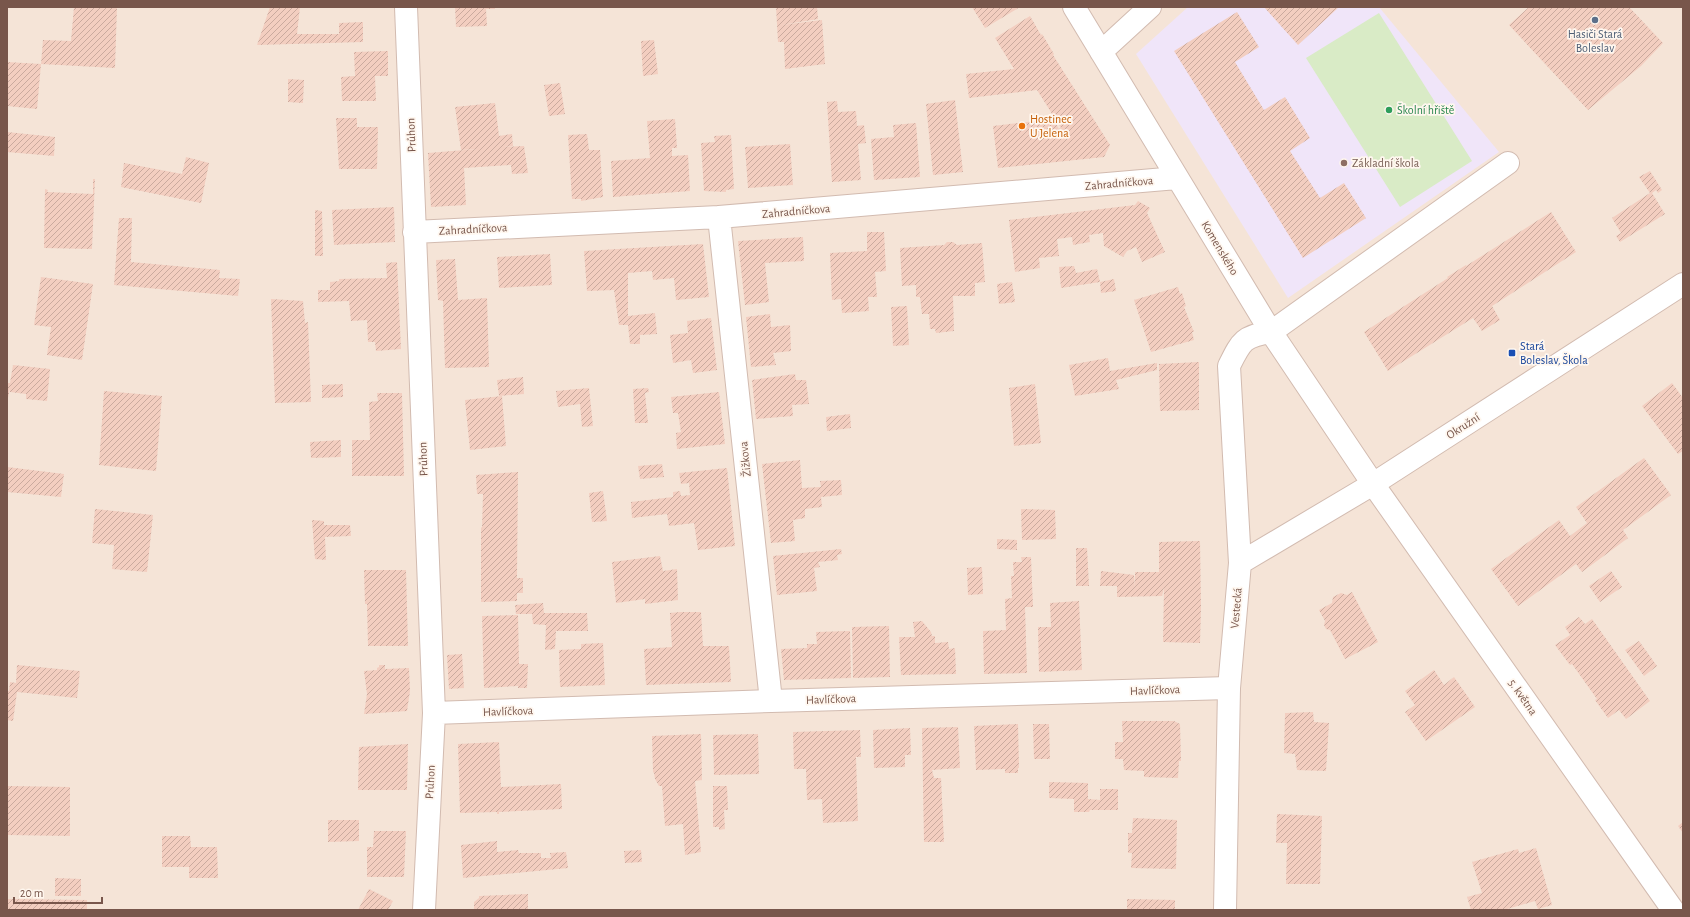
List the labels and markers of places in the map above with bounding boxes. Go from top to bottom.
marker: Hasiči Stará Boleslav [1590,15,1600,25]
place label: Hasiči Stará Boleslav [1568,28,1623,54]
place label: Školní hřiště [1397,103,1454,116]
marker: Školní hřiště [1384,105,1394,115]
place label: Hostinec U Jelena [1030,113,1072,139]
marker: Hostinec U Jelena [1017,121,1027,131]
place label: Základní škola [1352,157,1420,169]
marker: Základní škola [1339,158,1349,168]
place label: Stará Boleslav, Škola [1520,340,1588,366]
marker: Stará Boleslav, Škola [1507,348,1517,358]

